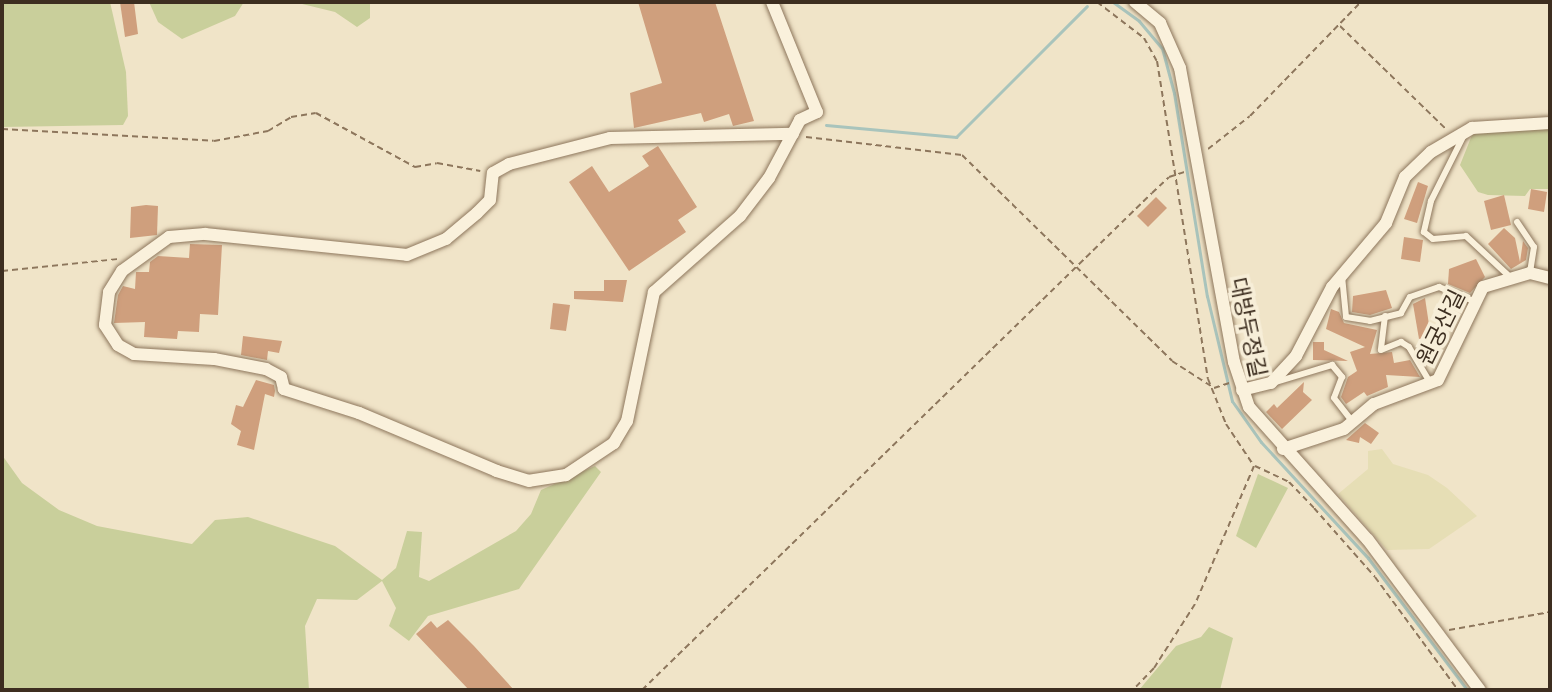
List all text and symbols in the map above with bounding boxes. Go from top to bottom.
street label: 대방두정길 [1226,275,1272,379]
street label: 원궁산길 [1410,285,1470,369]

